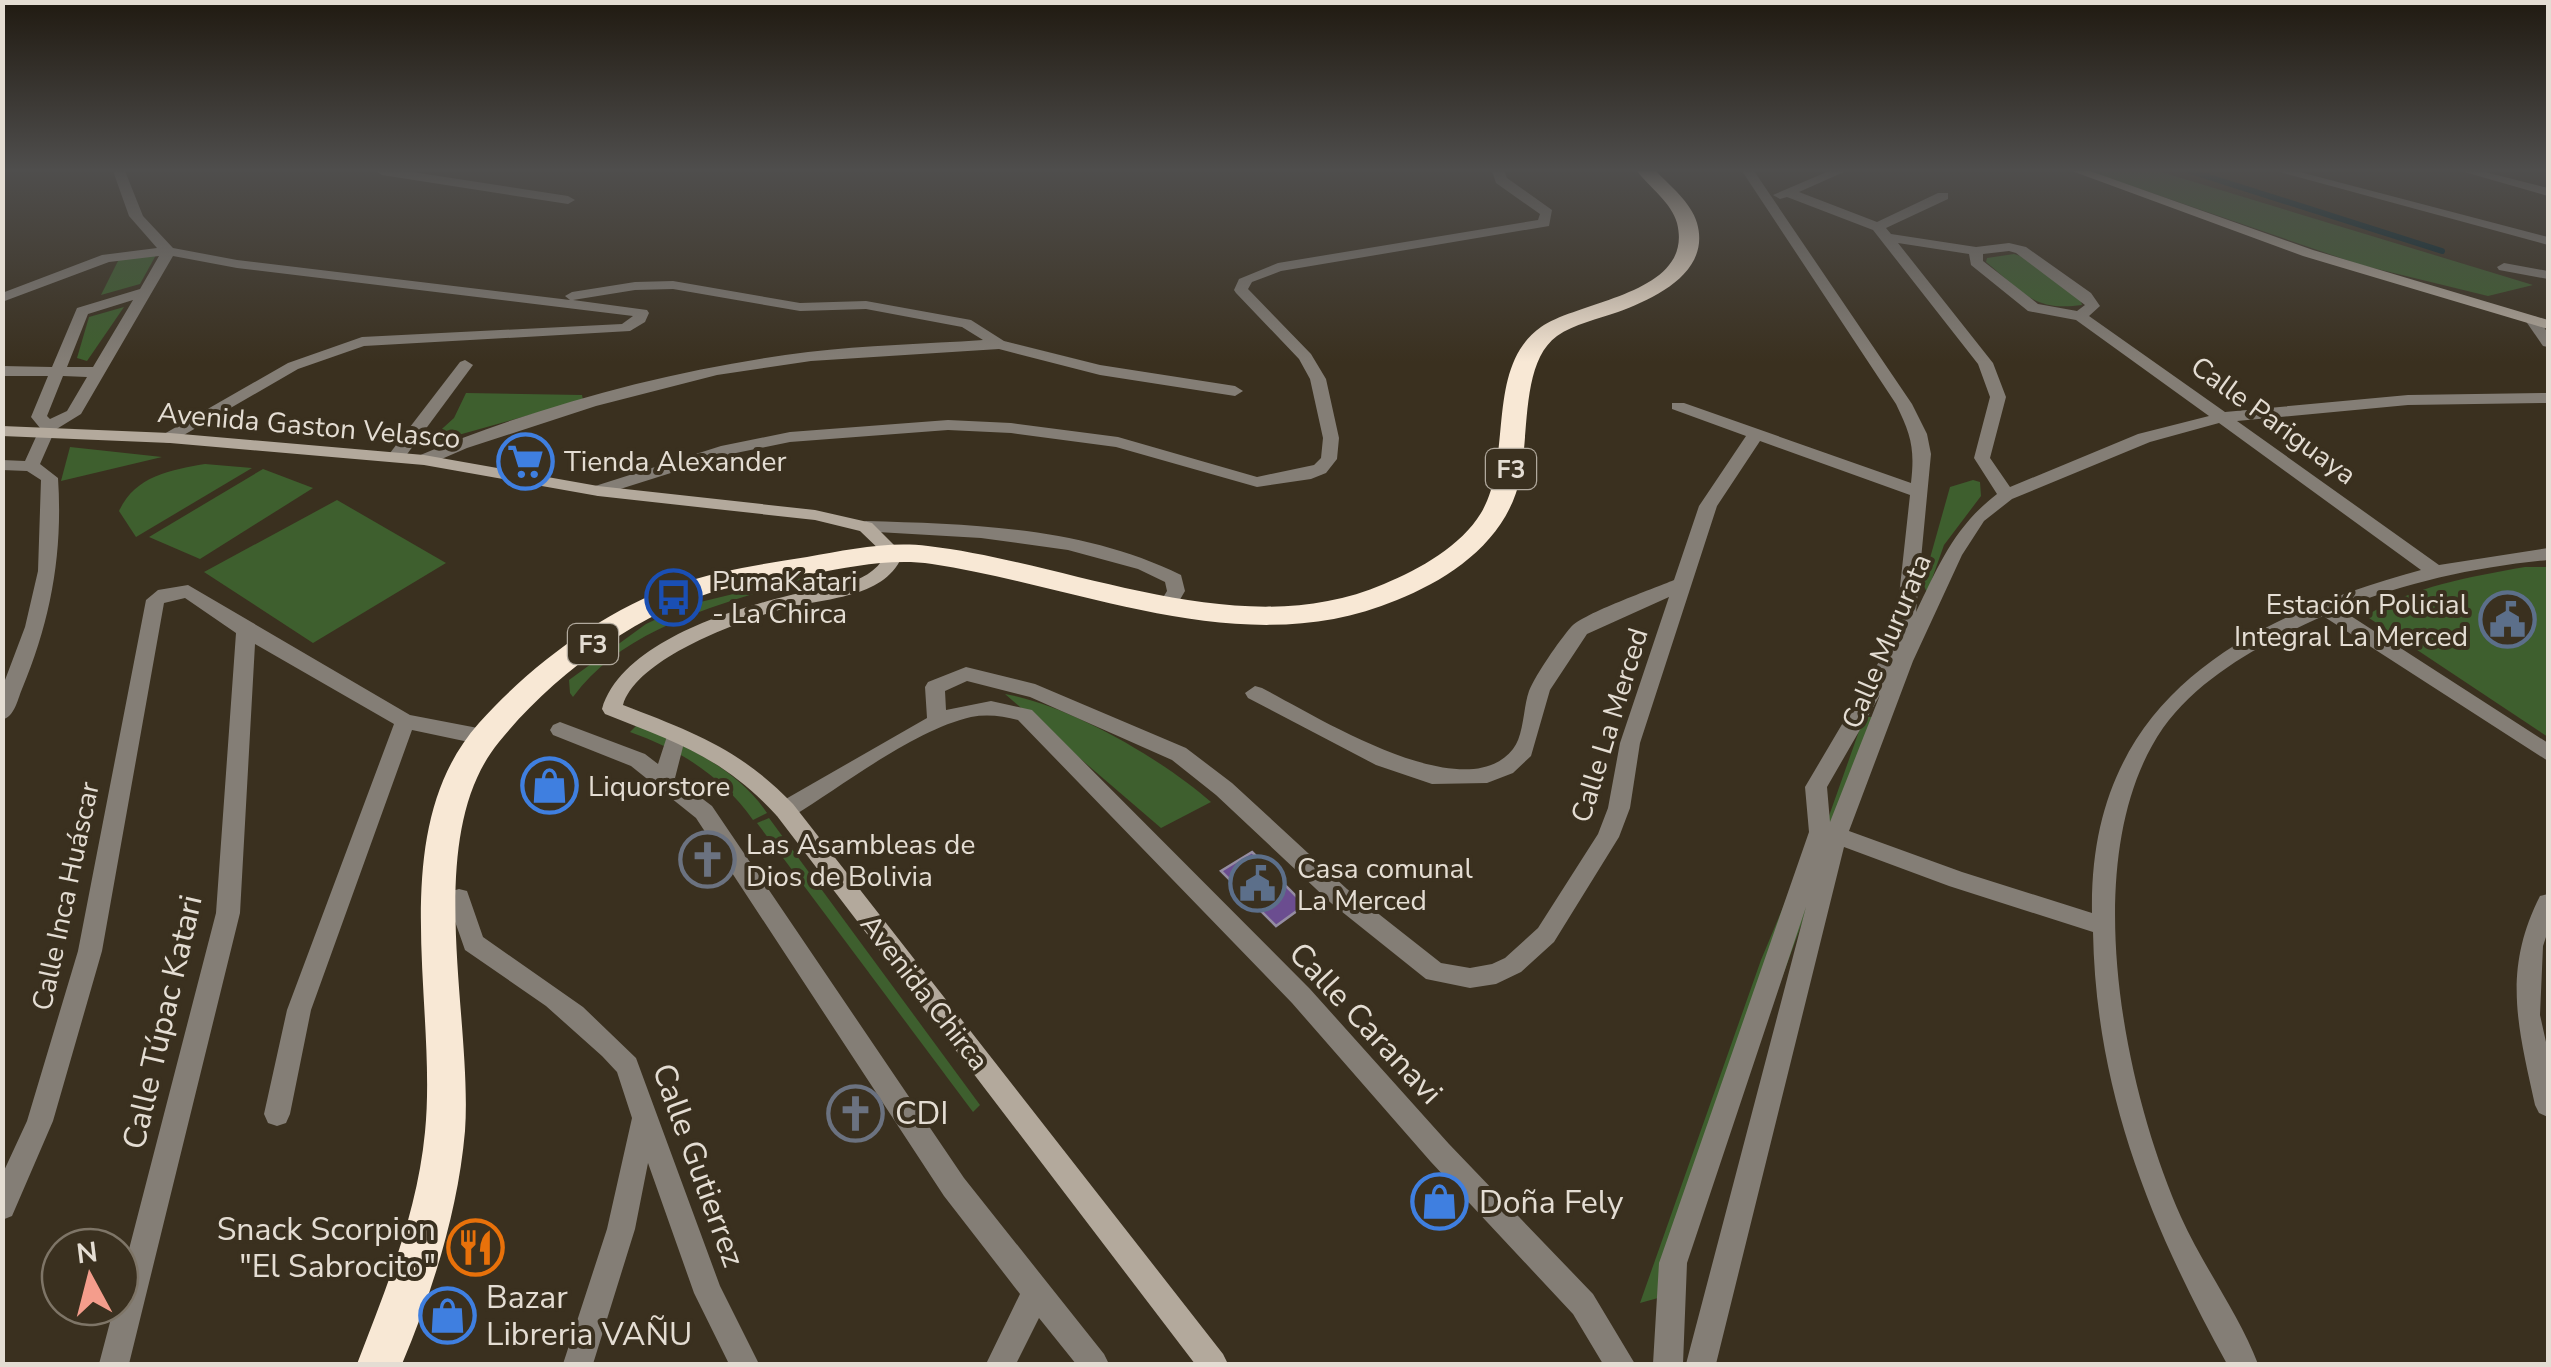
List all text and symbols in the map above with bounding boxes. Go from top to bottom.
street label: Calle Pariguaya [2183,348,2364,494]
street label: Avenida Gaston Velasco [156,394,462,458]
supermarket icon: Tienda Alexander [495,431,555,491]
place label: Tienda Alexander [564,443,786,481]
road number: F3 [1486,449,1536,489]
street label: Calle Mururata [1833,548,1941,735]
place label: PumaKatari - La Chirca [712,563,858,633]
bus stop icon: PumaKatari - La Chirca [643,567,703,627]
place label: Estación Policial Integral La Merced [2234,586,2469,656]
public building icon: Estación Policial Integral La Merced [2477,590,2537,650]
street label: Calle La Merced [1562,623,1658,827]
road number: F3 [568,624,618,664]
shop icon: Liquorstore [519,756,579,816]
place label: Liquorstore [588,768,730,806]
street label: Calle Inca Huáscar [23,778,109,1014]
place label: Las Asambleas de Dios de Bolivia [746,826,975,896]
church icon: Las Asambleas de Dios de Bolivia [677,830,737,890]
place label: Casa comunal La Merced [1297,850,1473,920]
public building icon: Casa comunal La Merced [1228,854,1288,914]
street label: Calle Túpac Katari [112,891,213,1153]
street label: Avenida Chirca [851,907,997,1079]
street label: Calle Caranavi [1279,933,1452,1114]
street label: Calle Gutierrez [642,1058,755,1273]
church icon: CDI [826,1083,886,1143]
place label: CDI [895,1092,948,1135]
shop icon: Doña Fely [1410,1172,1470,1232]
place label: Doña Fely [1479,1181,1624,1224]
place label: Snack Scorpion "El Sabrocito" [217,1208,436,1288]
restaurant icon: Snack Scorpion "El Sabrocito" [445,1217,505,1277]
north arrow [40,1227,140,1327]
text: N [74,1233,100,1273]
place label: Bazar Libreria VAÑU [486,1276,692,1356]
shop icon: Bazar Libreria VAÑU [417,1285,477,1345]

